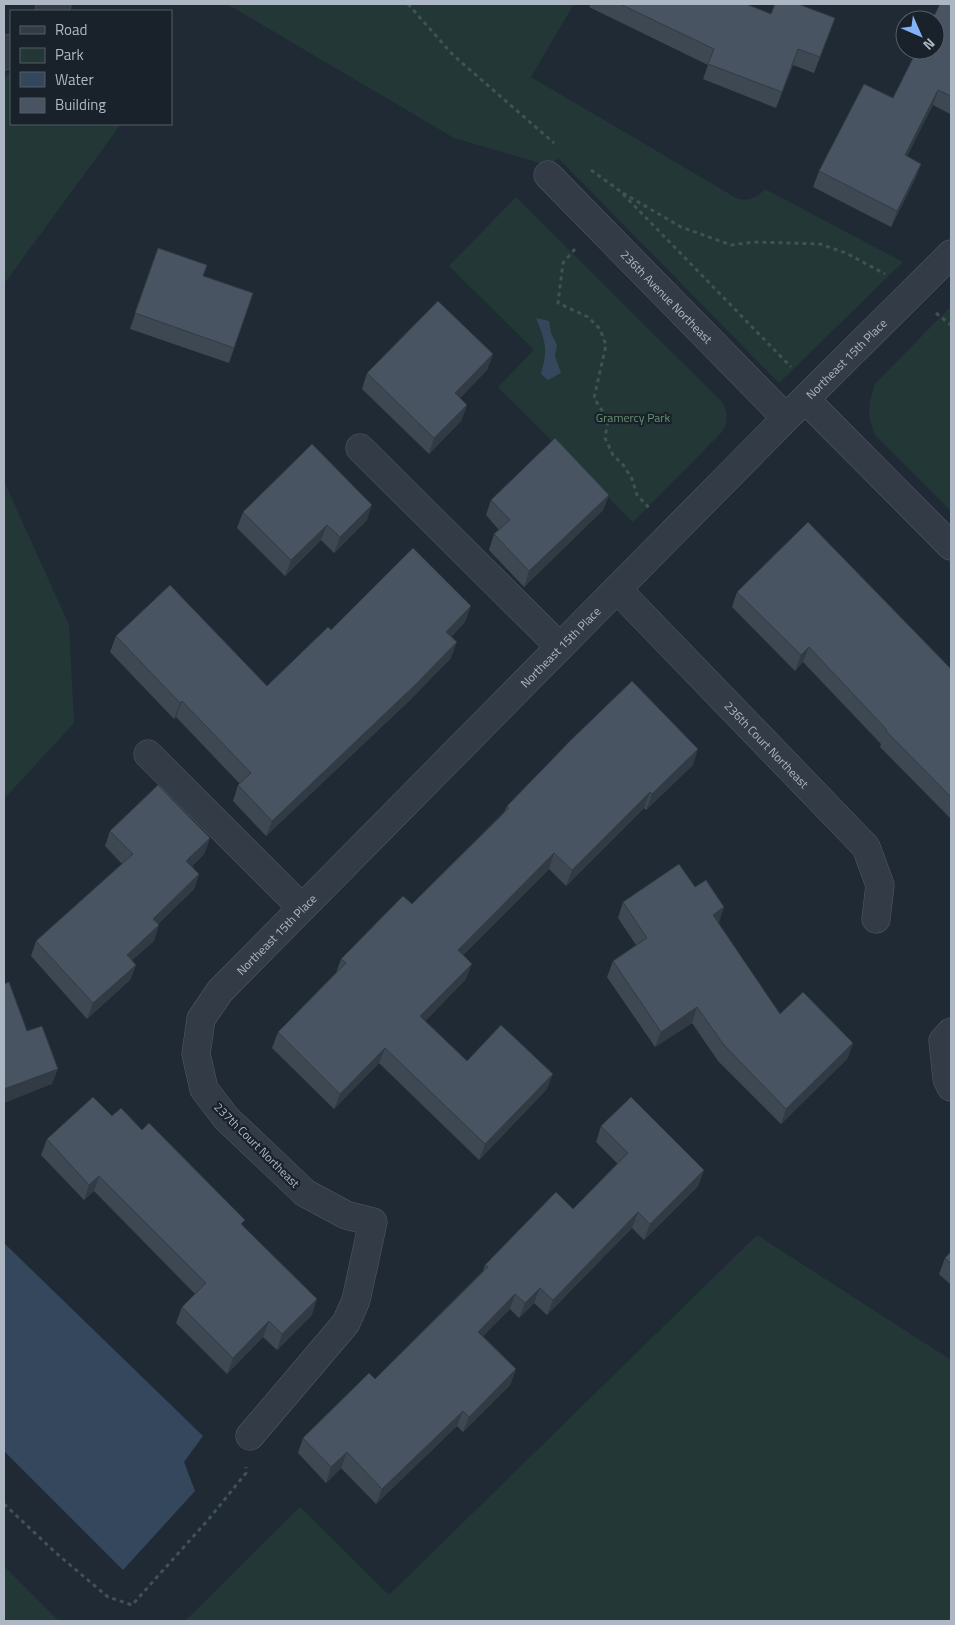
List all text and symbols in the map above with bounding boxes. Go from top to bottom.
legend [10,10,172,125]
north arrow [895,10,945,60]
text: Road [55,18,87,41]
text: N [919,34,940,55]
text: Park [55,43,84,66]
text: Water [55,68,94,91]
text: Building [55,93,106,116]
street label: 236th Avenue Northeast [616,245,718,348]
street label: Northeast 15th Place [801,314,891,403]
park label: Gramercy Park [596,408,670,427]
street label: Northeast 15th Place [516,602,605,692]
street label: 236th Court Northeast [720,697,814,793]
street label: Northeast 15th Place [232,889,321,979]
street label: 237th Court Northeast [210,1098,305,1193]

